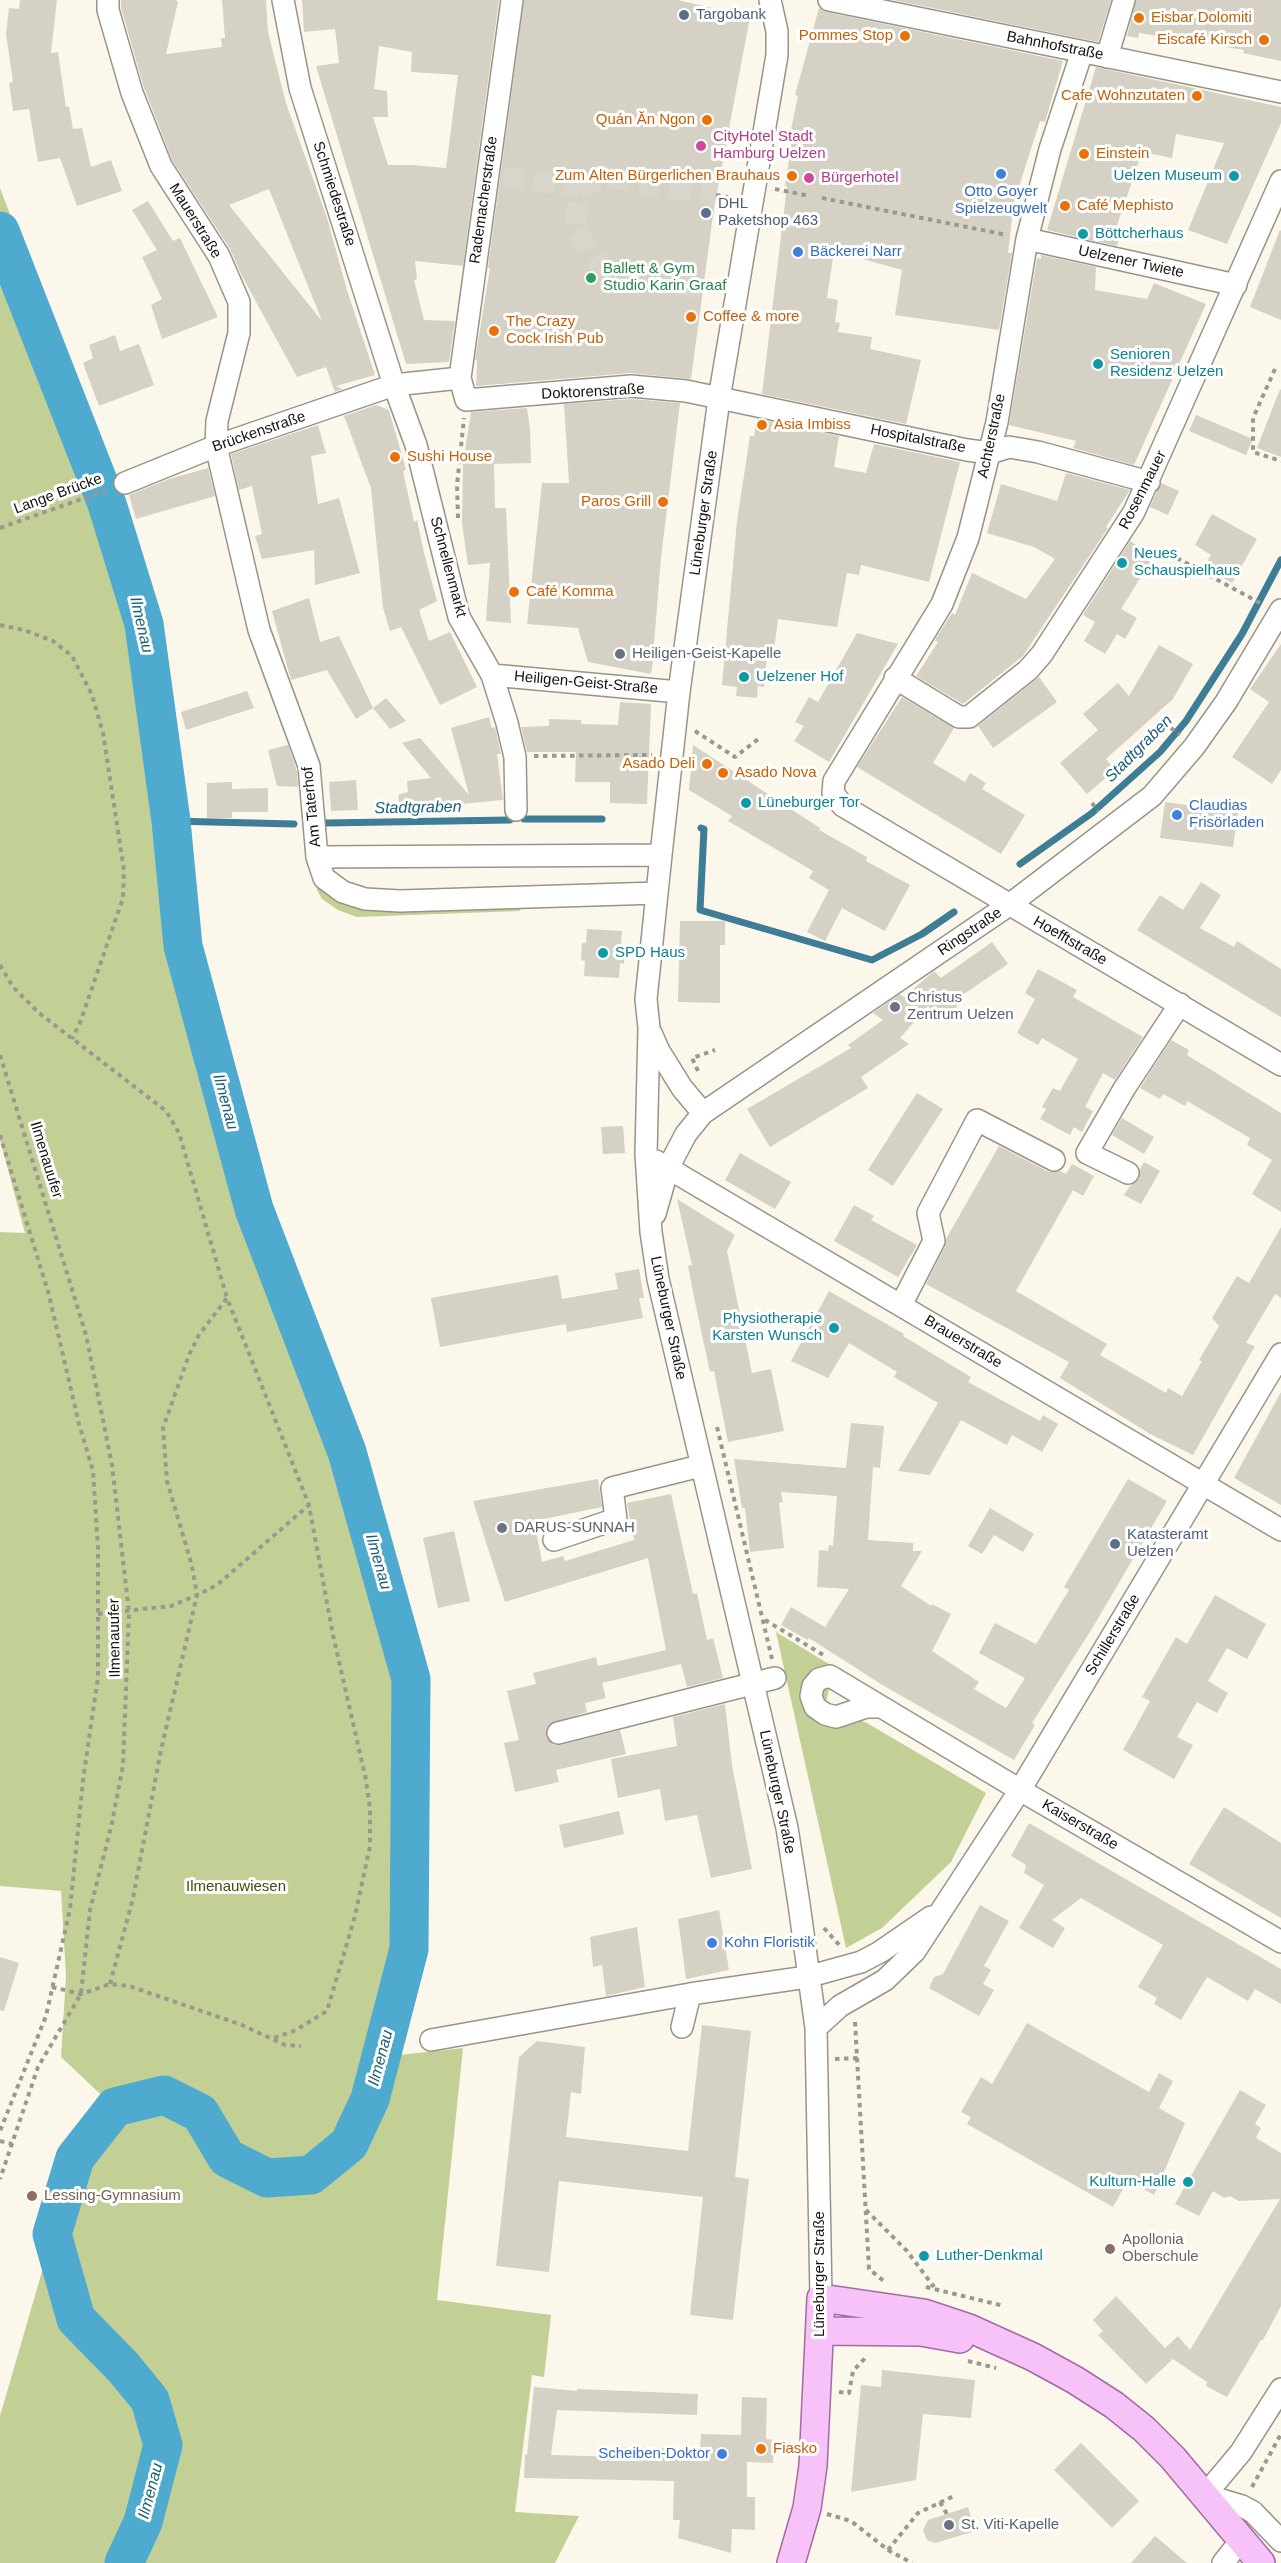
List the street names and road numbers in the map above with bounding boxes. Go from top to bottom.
street label: Bahnhofstraße [1005,28,1105,64]
street label: Rademacherstraße [466,135,502,265]
street label: Schmiedestraße [309,139,359,249]
street label: Mauerstraße [165,180,225,262]
street label: Uelzener Twiete [1077,242,1185,282]
street label: Doktorenstraße [541,380,645,404]
street label: Achterstraße [974,392,1010,480]
street label: Brückenstraße [210,408,308,456]
street label: Hospitalstraße [869,421,967,457]
street label: Rosenmauer [1115,448,1171,532]
street label: Lüneburger Straße [686,449,722,577]
street label: Lange Brücke [11,470,105,518]
street label: Schnellenmarkt [426,515,470,619]
street label: Heiligen-Geist-Straße [513,668,659,698]
street label: Am Taterhof [299,766,325,848]
street label: Ringstraße [935,904,1005,960]
street label: Hoefftstraße [1030,913,1110,969]
street label: Ilmenauufer [26,1119,66,1201]
street label: Lüneburger Straße [646,1255,690,1381]
street label: Brauerstraße [921,1312,1005,1372]
street label: Schillerstraße [1082,1591,1144,1679]
street label: Ilmenauufer [105,1598,125,1678]
street label: Lüneburger Straße [755,1729,799,1855]
street label: Kaiserstraße [1039,1796,1121,1854]
street label: Lüneburger Straße [811,2211,829,2337]

